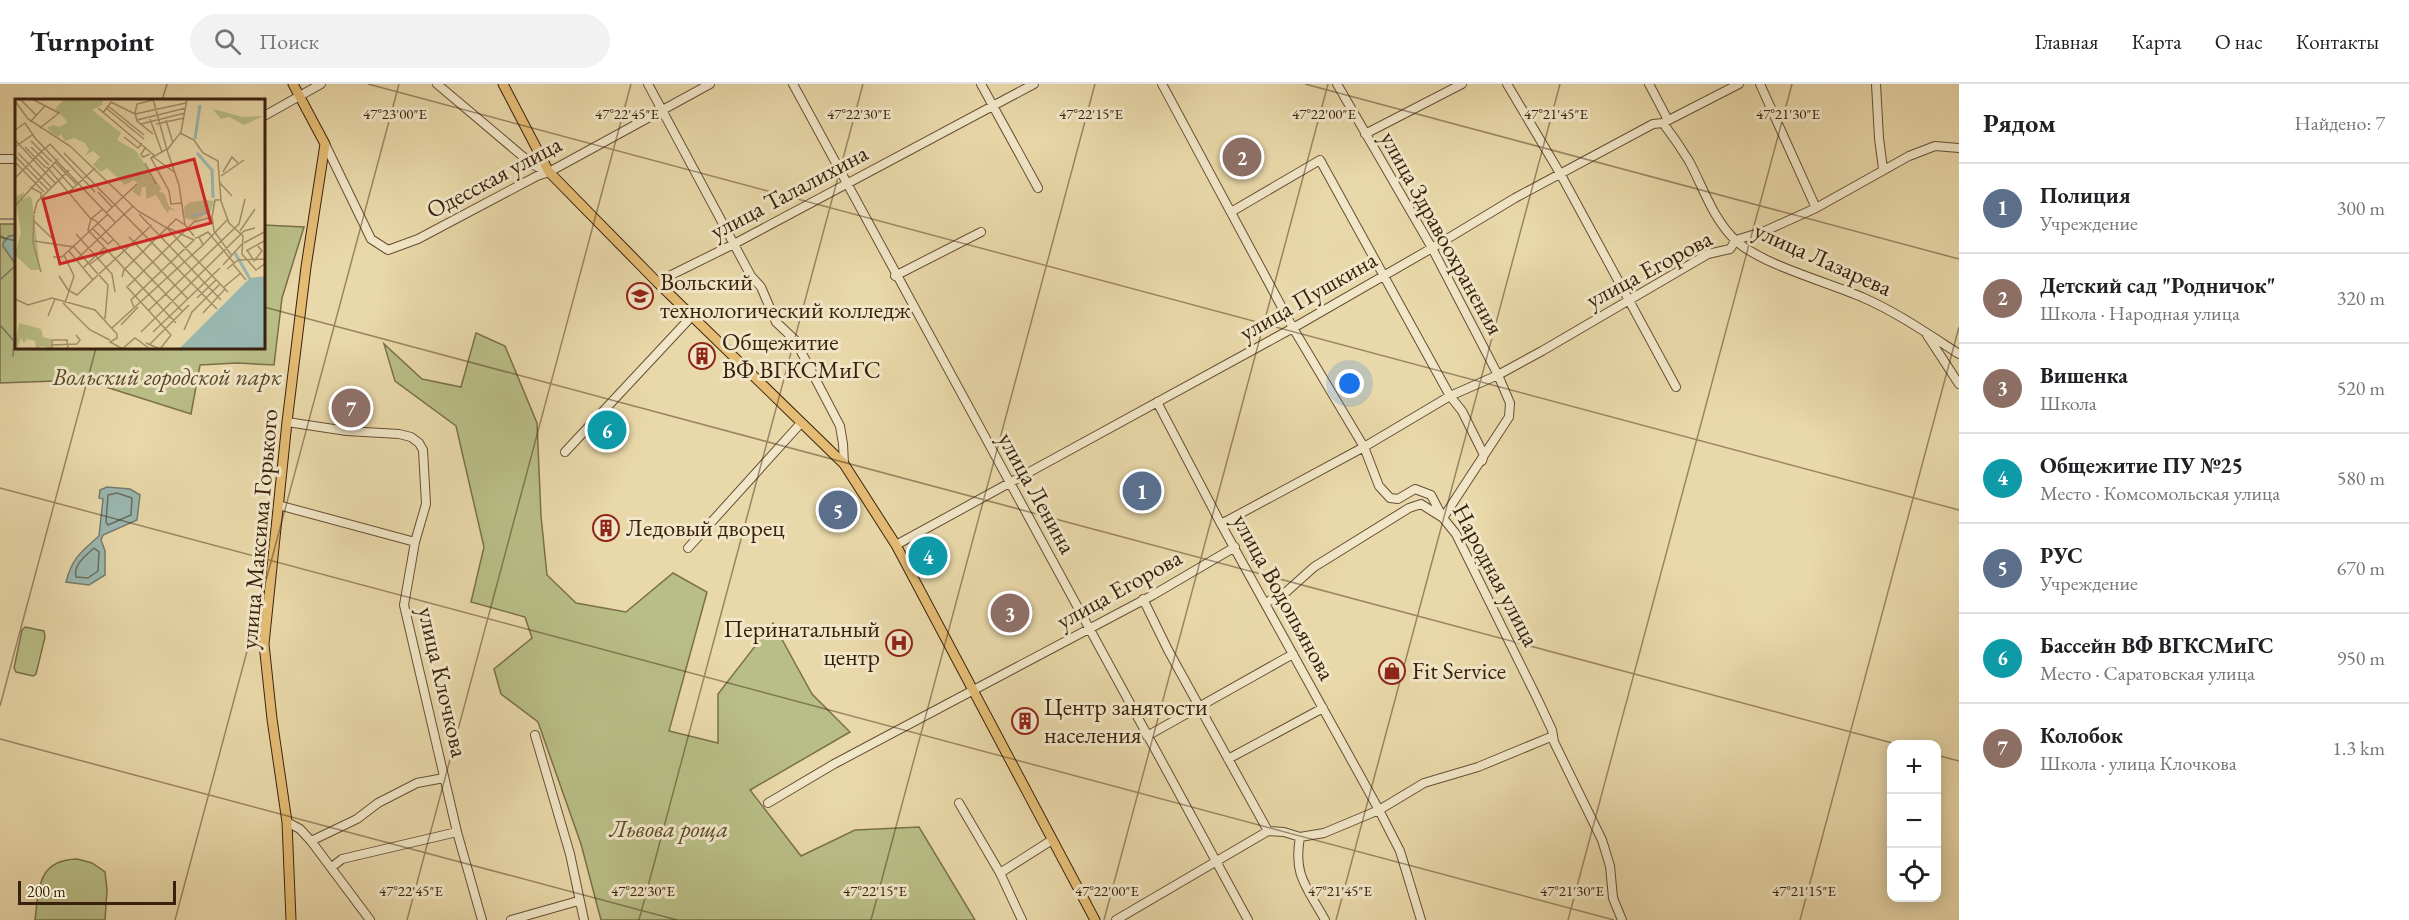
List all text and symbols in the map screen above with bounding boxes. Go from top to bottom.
search box [190,14,610,68]
text: Turnpoint [30,23,154,59]
icon: search [211,25,244,58]
text: Поиск [259,27,319,56]
text: Главная [2034,28,2098,55]
text: Карта [2131,28,2182,55]
text: О нас [2215,28,2263,55]
text: Контакты [2296,28,2379,55]
inset map [15,99,266,350]
text: 47°23'00"E [363,104,428,123]
text: 47°22'45"E [595,104,660,123]
text: 47°22'30"E [827,104,892,123]
text: 47°22'15"E [1059,104,1124,123]
text: 47°22'00"E [1292,104,1357,123]
text: 47°21'45"E [1524,104,1589,123]
text: 47°21'30"E [1756,104,1821,123]
text: Рядом [1983,106,2056,140]
text: Найдено: 7 [2294,110,2385,136]
street label: улица Здравоохранения [1374,125,1511,340]
street label: Одесская улица [421,128,567,225]
pin: 2 [1222,134,1262,180]
street label: улица Талалихина [704,137,873,246]
text: Полиция [2040,181,2130,210]
text: 1 [1997,195,2008,221]
text: 300 m [2337,195,2385,221]
text: Учреждение [2040,210,2138,236]
street label: улица Лазарева [1749,214,1897,303]
street label: улица Егорова [1580,222,1718,315]
street label: улица Пушкина [1233,243,1383,348]
place label: Вольский технологический колледж [660,266,911,325]
text: Детский сад "Родничок" [2040,271,2275,300]
school or university icon: Вольский технологический колледж [625,281,655,311]
text: 2 [1997,285,2008,311]
text: 320 m [2337,285,2385,311]
text: Школа · Народная улица [2040,300,2240,326]
place label: Общежитие ВФ ВГКСМиГС [722,326,881,385]
building icon: Общежитие ВФ ВГКСМиГС [687,341,717,371]
park label: Вольский городской парк [51,361,282,392]
text: Вишенка [2040,361,2128,390]
your location [1335,369,1364,398]
text: 3 [1997,375,2008,401]
text: 520 m [2337,375,2385,401]
pin: 7 [332,386,370,430]
text: Школа [2040,390,2097,416]
street label: улица Максима Горького [233,407,284,650]
pin: 6 [588,408,626,452]
street label: улица Ленина [991,426,1084,559]
text: Общежитие ПУ №25 [2040,451,2243,480]
text: 4 [1997,465,2008,491]
text: 580 m [2337,465,2385,491]
pin: 1 [1122,468,1162,514]
text: Место · Комсомольская улица [2040,480,2280,506]
pin: 5 [818,488,858,532]
street label: Народная улица [1446,498,1547,652]
street label: улица Водопьянова [1226,508,1343,686]
place label: Ледовый дворец [626,512,785,543]
building icon: Ледовый дворец [591,513,621,543]
pin: 4 [908,534,948,578]
street label: улица Егорова [1051,541,1187,636]
text: РУС [2040,541,2083,570]
text: 5 [1997,555,2008,581]
text: 670 m [2337,555,2385,581]
text: Учреждение [2040,570,2138,596]
pin: 3 [990,590,1030,636]
street label: улица Клочкова [411,604,476,761]
place label: Перинатальный центр [723,613,880,672]
hospital icon: Перинатальный центр [884,628,914,658]
text: Бассейн ВФ ВГКСМиГС [2040,631,2274,660]
text: 6 [1997,645,2008,671]
text: 950 m [2337,645,2385,671]
place label: Fit Service [1412,655,1506,686]
shop icon: Fit Service [1377,656,1407,686]
text: Место · Саратовская улица [2040,660,2255,686]
place label: Центр занятости населения [1044,691,1208,750]
building icon: Центр занятости населения [1010,706,1040,736]
text: Колобок [2040,721,2123,750]
text: 7 [1997,735,2008,761]
text: 1.3 km [2332,735,2385,761]
map controls [1887,740,1941,902]
button: + [1887,740,1941,794]
text: Школа · улица Клочкова [2040,750,2237,776]
button: − [1887,794,1941,848]
park label: Львова роща [609,813,728,844]
button: locate [1887,848,1941,902]
scale bar [18,878,176,906]
text: 200 m [27,881,66,902]
text: 47°22'45"E [379,881,444,900]
text: 47°22'30"E [611,881,676,900]
text: 47°22'15"E [843,881,908,900]
text: 47°22'00"E [1075,881,1140,900]
text: 47°21'45"E [1308,881,1373,900]
text: 47°21'30"E [1540,881,1605,900]
text: 47°21'15"E [1772,881,1837,900]

